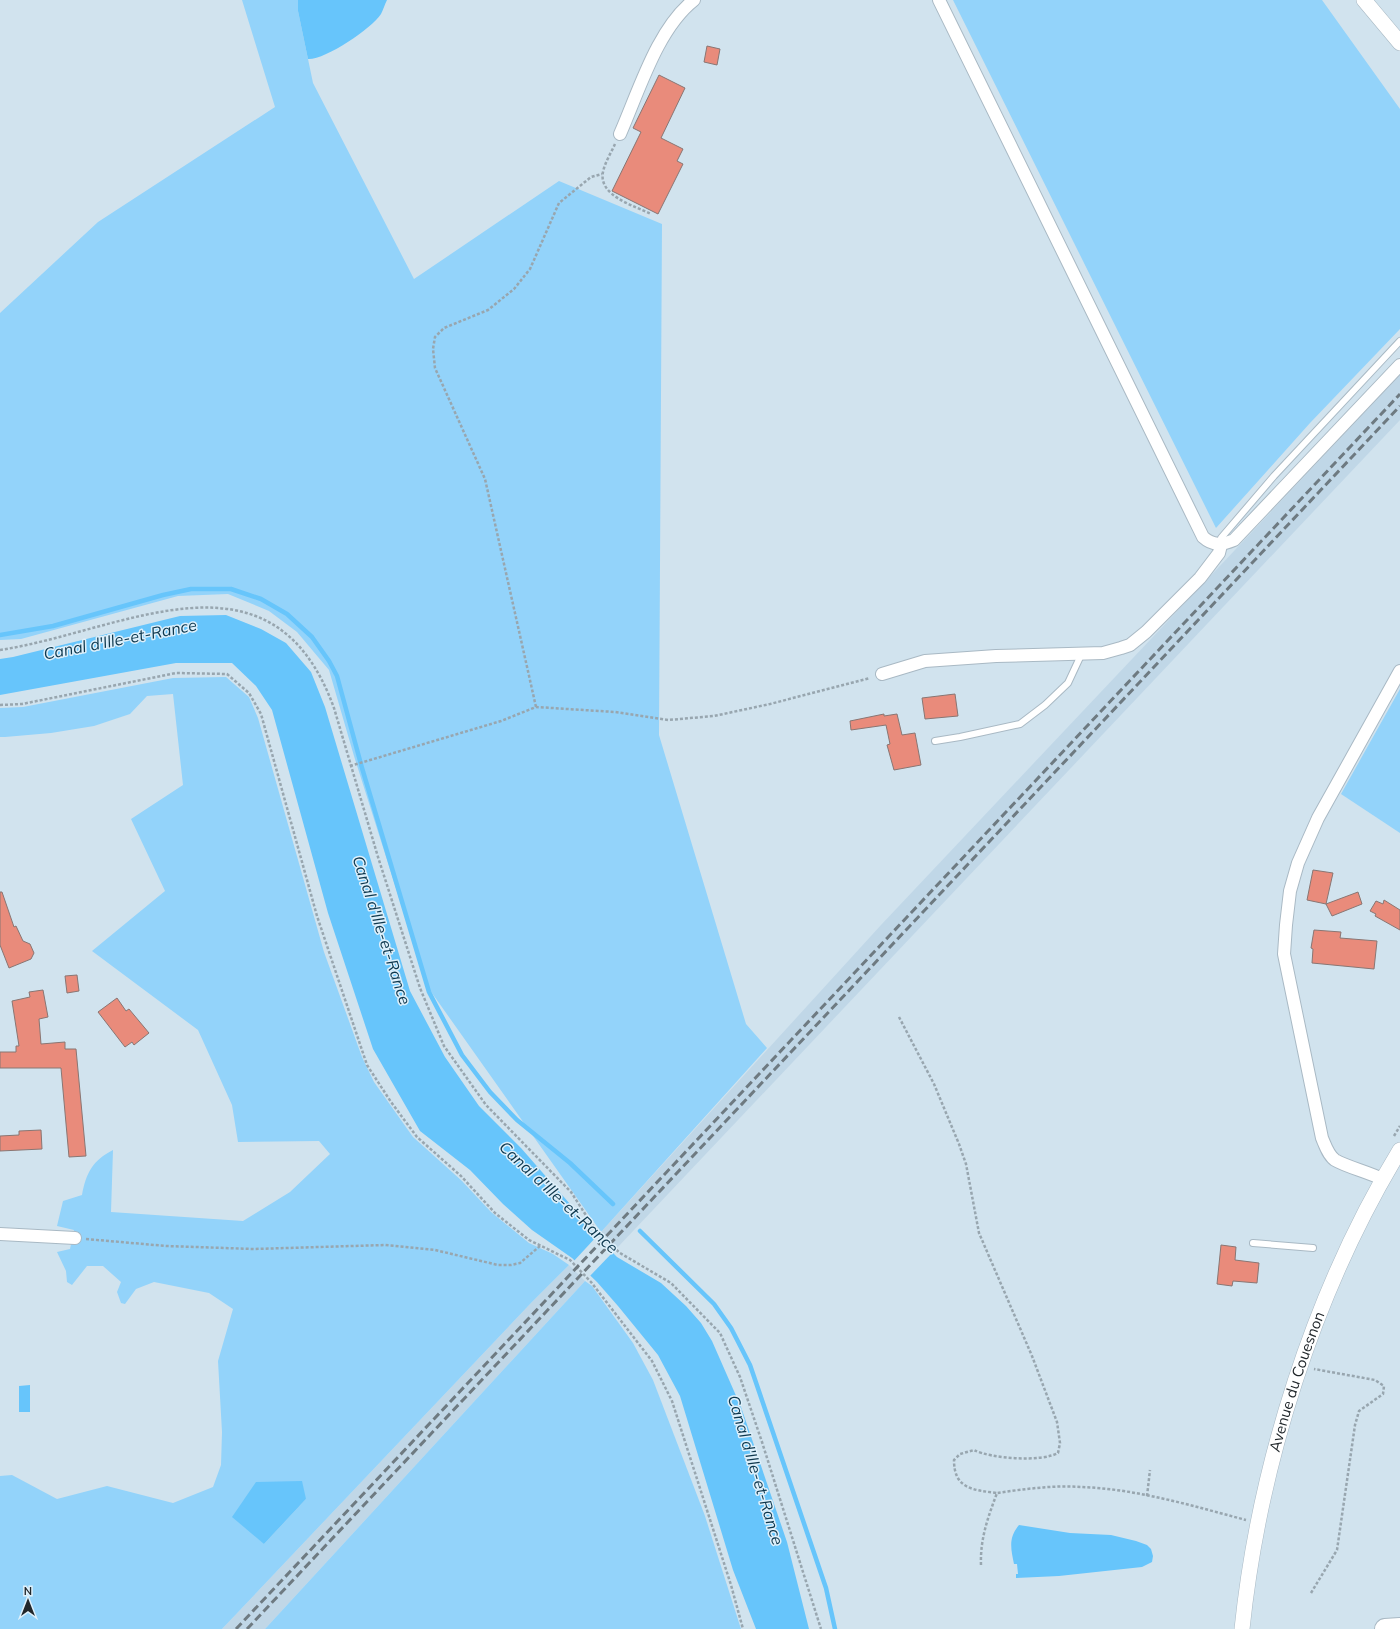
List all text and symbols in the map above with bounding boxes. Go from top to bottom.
water label: Canal d'Ille-et-Rance [42,614,199,664]
water label: Canal d'Ille-et-Rance [348,853,416,1007]
water label: Canal d'Ille-et-Rance [495,1137,623,1258]
street label: Avenue du Couesnon [1265,1308,1328,1454]
water label: Canal d'Ille-et-Rance [724,1393,788,1548]
north arrow [8,1581,48,1621]
text: N [24,1584,32,1598]

